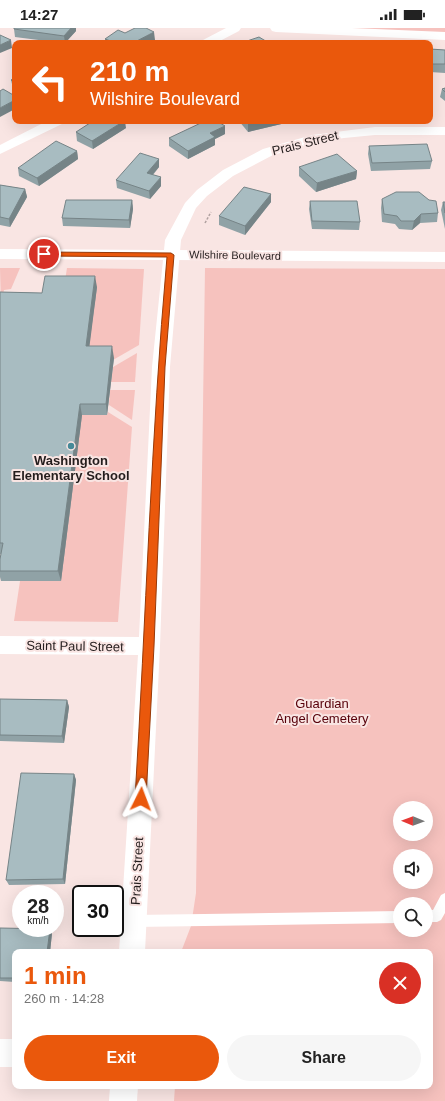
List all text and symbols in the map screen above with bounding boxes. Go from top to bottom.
text: 14:27 [20,6,58,23]
icon: left [24,56,76,108]
text: 210 m [90,56,169,87]
text: Wilshire Boulevard [90,89,240,109]
street label: Prais Street [270,127,340,158]
pin [27,237,61,271]
icon: arrive [33,243,55,265]
street label: Wilshire Boulevard [189,248,281,262]
marker: Washington Elementary School [66,441,76,451]
place label: Washington Elementary School [12,453,130,483]
street label: Saint Paul Street [26,638,124,654]
park label: Guardian Angel Cemetery [275,696,369,726]
position arrow [120,778,162,820]
north arrow [393,801,433,841]
map controls [393,801,433,937]
street label: Prais Street [128,836,146,905]
button: sound [393,849,433,889]
speed limit sign: 30 [72,885,124,937]
text: 28 [27,895,49,917]
button: search [393,897,433,937]
text: km/h [27,915,49,926]
text: 1 min [24,962,87,989]
button: close [379,962,421,1004]
text: 260 m · 14:28 [24,991,104,1006]
button: Exit [24,1035,219,1081]
button: Share [227,1035,421,1081]

